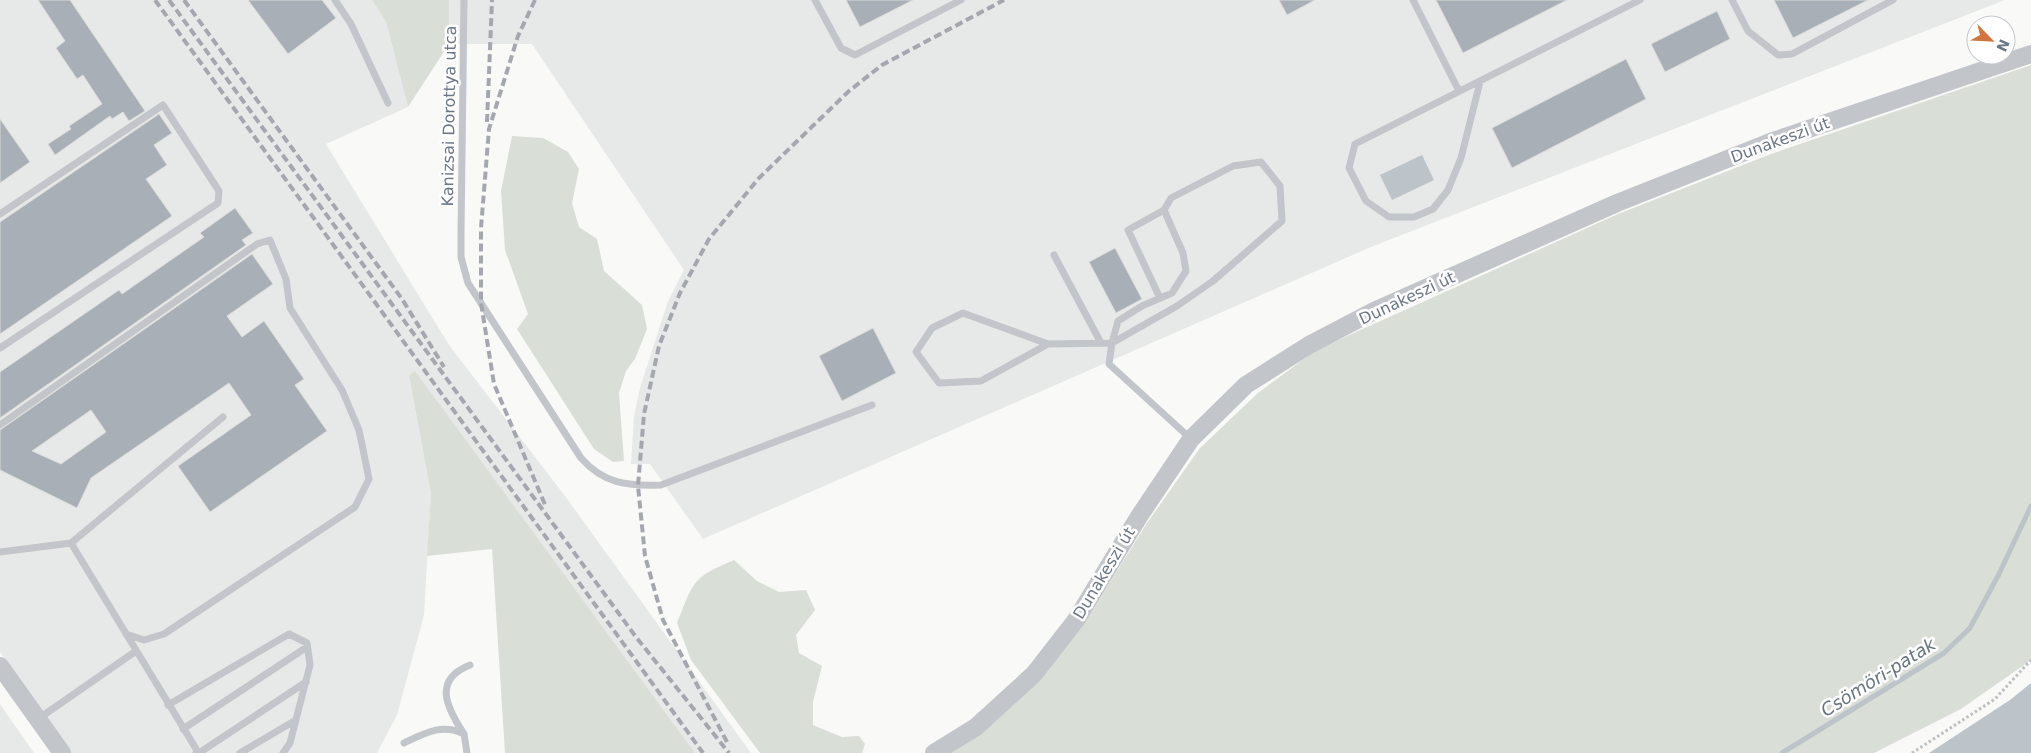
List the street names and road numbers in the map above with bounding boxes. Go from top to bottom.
street label: Kanizsai Dorottya utca [438,25,460,207]
street label: Dunakeszi út [1728,113,1832,167]
street label: Dunakeszi út [1356,267,1458,329]
street label: Dunakeszi út [1069,524,1139,622]

